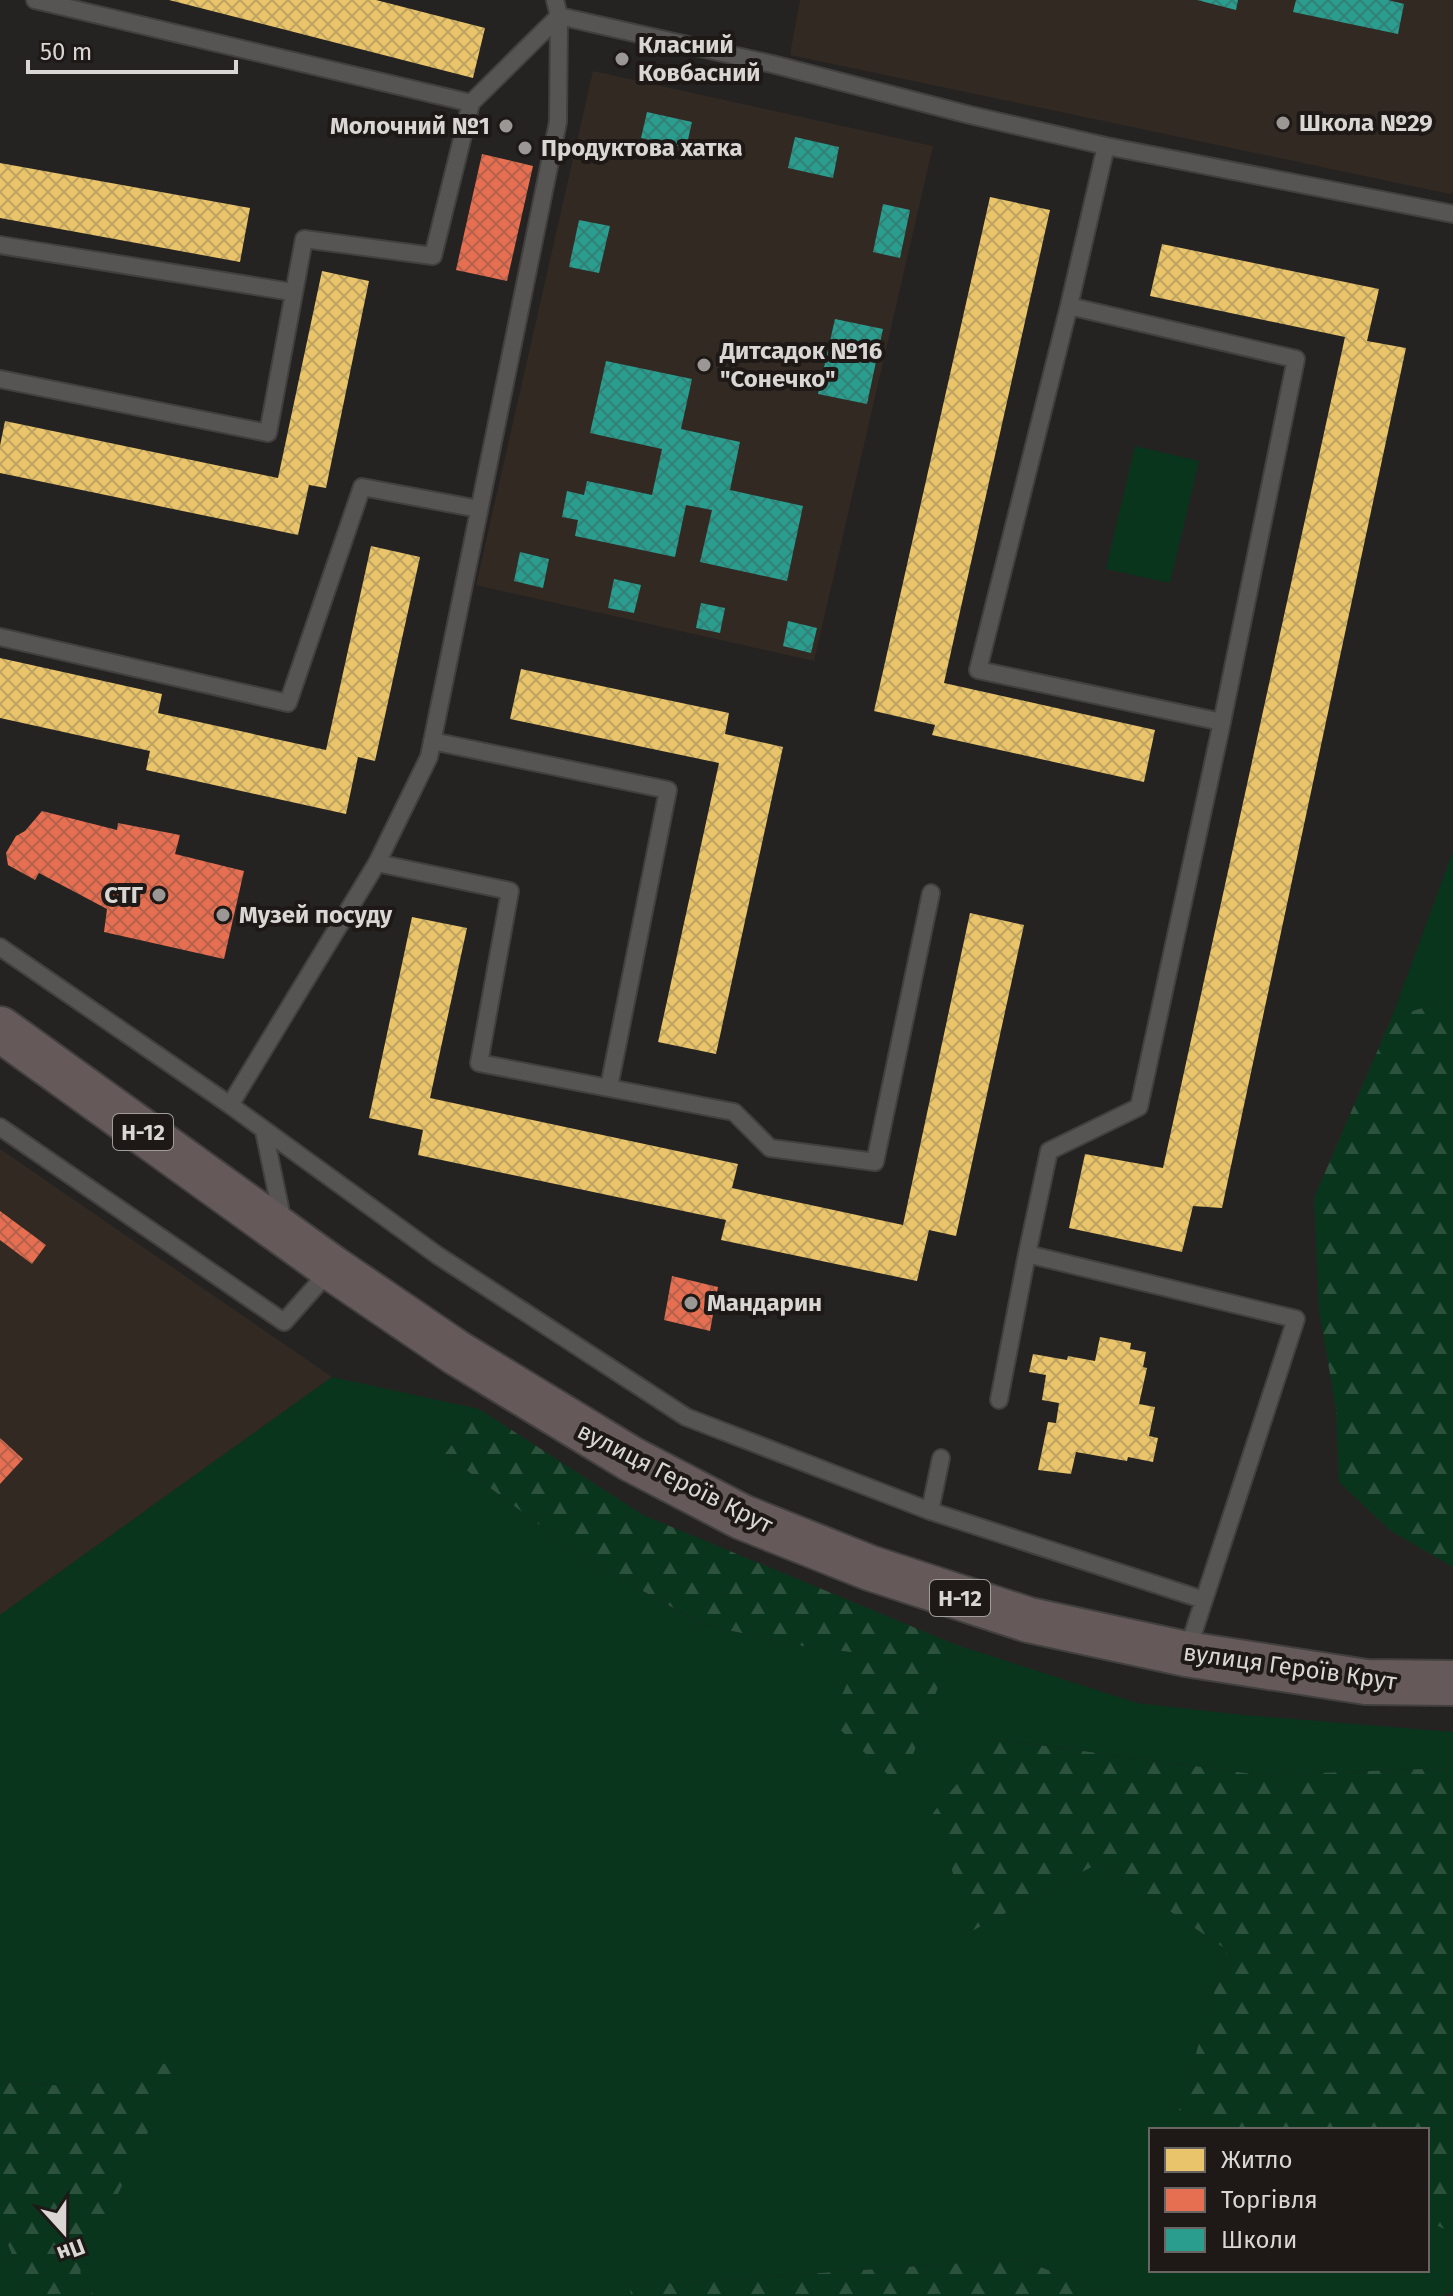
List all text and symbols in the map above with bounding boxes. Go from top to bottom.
scale bar [28,24,236,74]
place label: Класний Ковбасний [638,31,761,87]
text: 50 m [40,38,92,66]
marker: Класний Ковбасний [613,50,631,68]
place label: Школа №29 [1299,109,1433,137]
place label: Молочний №1 [330,112,490,140]
marker: Школа №29 [1274,114,1292,132]
marker: Молочний №1 [497,117,515,135]
place label: Продуктова хатка [541,134,743,162]
marker: Продуктова хатка [516,139,534,157]
place label: Дитсадок №16 "Сонечко" [719,337,882,393]
marker: Дитсадок №16 "Сонечко" [695,356,713,374]
place label: СТГ [104,881,144,909]
marker: СТГ [150,886,168,904]
place label: Музей посуду [239,901,393,929]
marker: Музей посуду [214,906,232,924]
road number: Н-12 [113,1114,173,1150]
place label: Мандарин [707,1289,822,1317]
marker: Мандарин [682,1294,700,1312]
street label: вулиця Героїв Крут [573,1417,777,1539]
road number: Н-12 [930,1580,990,1616]
street label: вулиця Героїв Крут [1181,1638,1399,1696]
legend [1149,2128,1429,2272]
text: Житло [1221,2146,1293,2174]
text: Торгівля [1221,2186,1318,2214]
north arrow [24,2192,104,2272]
text: Школи [1221,2226,1297,2254]
text: Пн [53,2233,89,2268]

